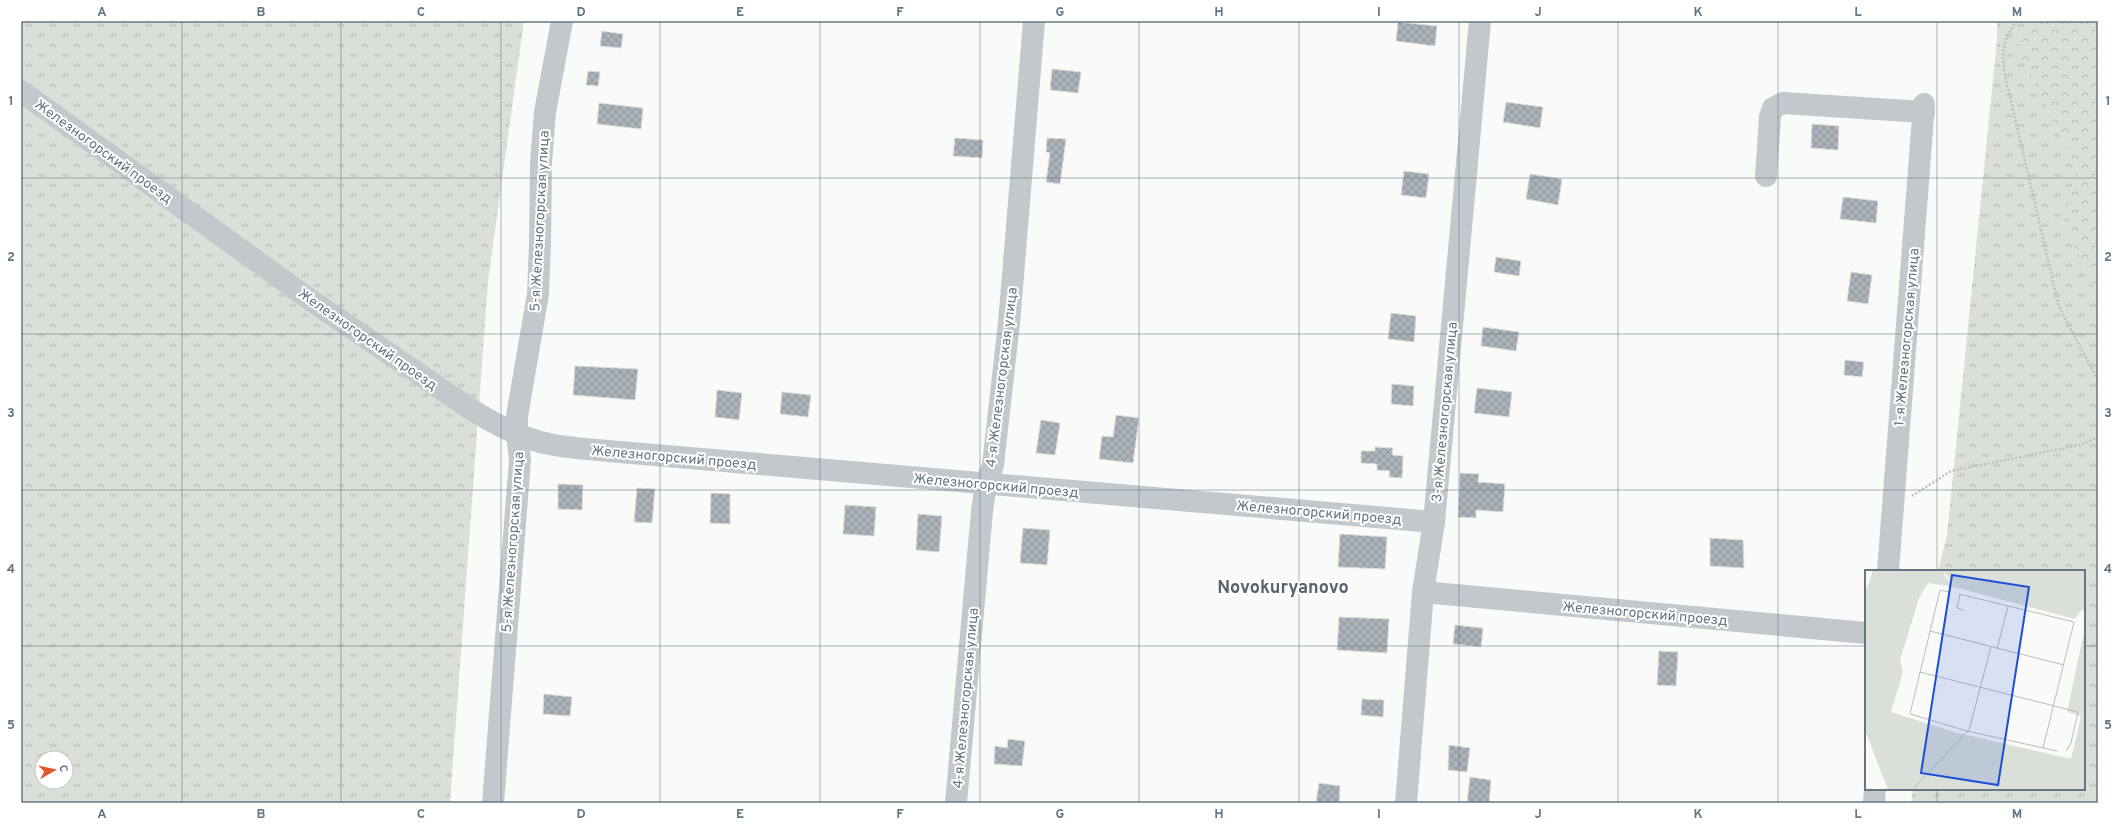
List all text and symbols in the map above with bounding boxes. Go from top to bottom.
text: A [97,5,107,21]
text: B [257,5,266,21]
text: C [417,5,425,21]
text: D [576,5,586,21]
text: E [736,5,744,21]
text: F [896,5,904,21]
text: G [1056,5,1065,21]
text: H [1214,5,1224,21]
text: I [1377,5,1381,21]
text: J [1534,5,1542,21]
text: K [1693,5,1703,21]
text: L [1854,5,1862,21]
text: M [2012,5,2022,21]
text: 1 [8,94,14,110]
text: 1 [2105,94,2111,110]
street label: Железногорский проезд [31,97,175,208]
street label: 5-я Железногорская улица [527,130,554,312]
street label: 1-я Железногорская улица [1891,247,1924,427]
text: 2 [7,250,15,266]
text: 2 [2104,250,2112,266]
street label: Железногорский проезд [294,286,440,395]
street label: 4-я Железногорская улица [983,286,1022,468]
street label: 3-я Железногорская улица [1429,321,1462,503]
text: 3 [7,406,15,422]
text: 3 [2104,406,2112,422]
street label: Железногорский проезд [591,443,757,474]
street label: 5-я Железногорская улица [499,451,528,633]
street label: Железногорский проезд [913,471,1079,502]
street label: Железногорский проезд [1236,498,1402,529]
text: 4 [7,562,15,578]
text: 4 [2104,562,2112,578]
inset map [1865,570,2085,790]
district label: Novokuryanovo [1217,577,1349,600]
street label: Железногорский проезд [1562,599,1728,630]
street label: 4-я Железногорская улица [950,607,983,789]
text: 5 [7,718,15,734]
text: 5 [2104,718,2112,734]
north arrow [34,750,74,790]
text: С [55,764,70,773]
text: A [97,807,107,823]
text: B [257,807,266,823]
text: C [417,807,425,823]
text: D [576,807,586,823]
text: E [736,807,744,823]
text: F [896,807,904,823]
text: G [1056,807,1065,823]
text: H [1214,807,1224,823]
text: I [1377,807,1381,823]
text: J [1534,807,1542,823]
text: K [1693,807,1703,823]
text: L [1854,807,1862,823]
text: M [2012,807,2022,823]

